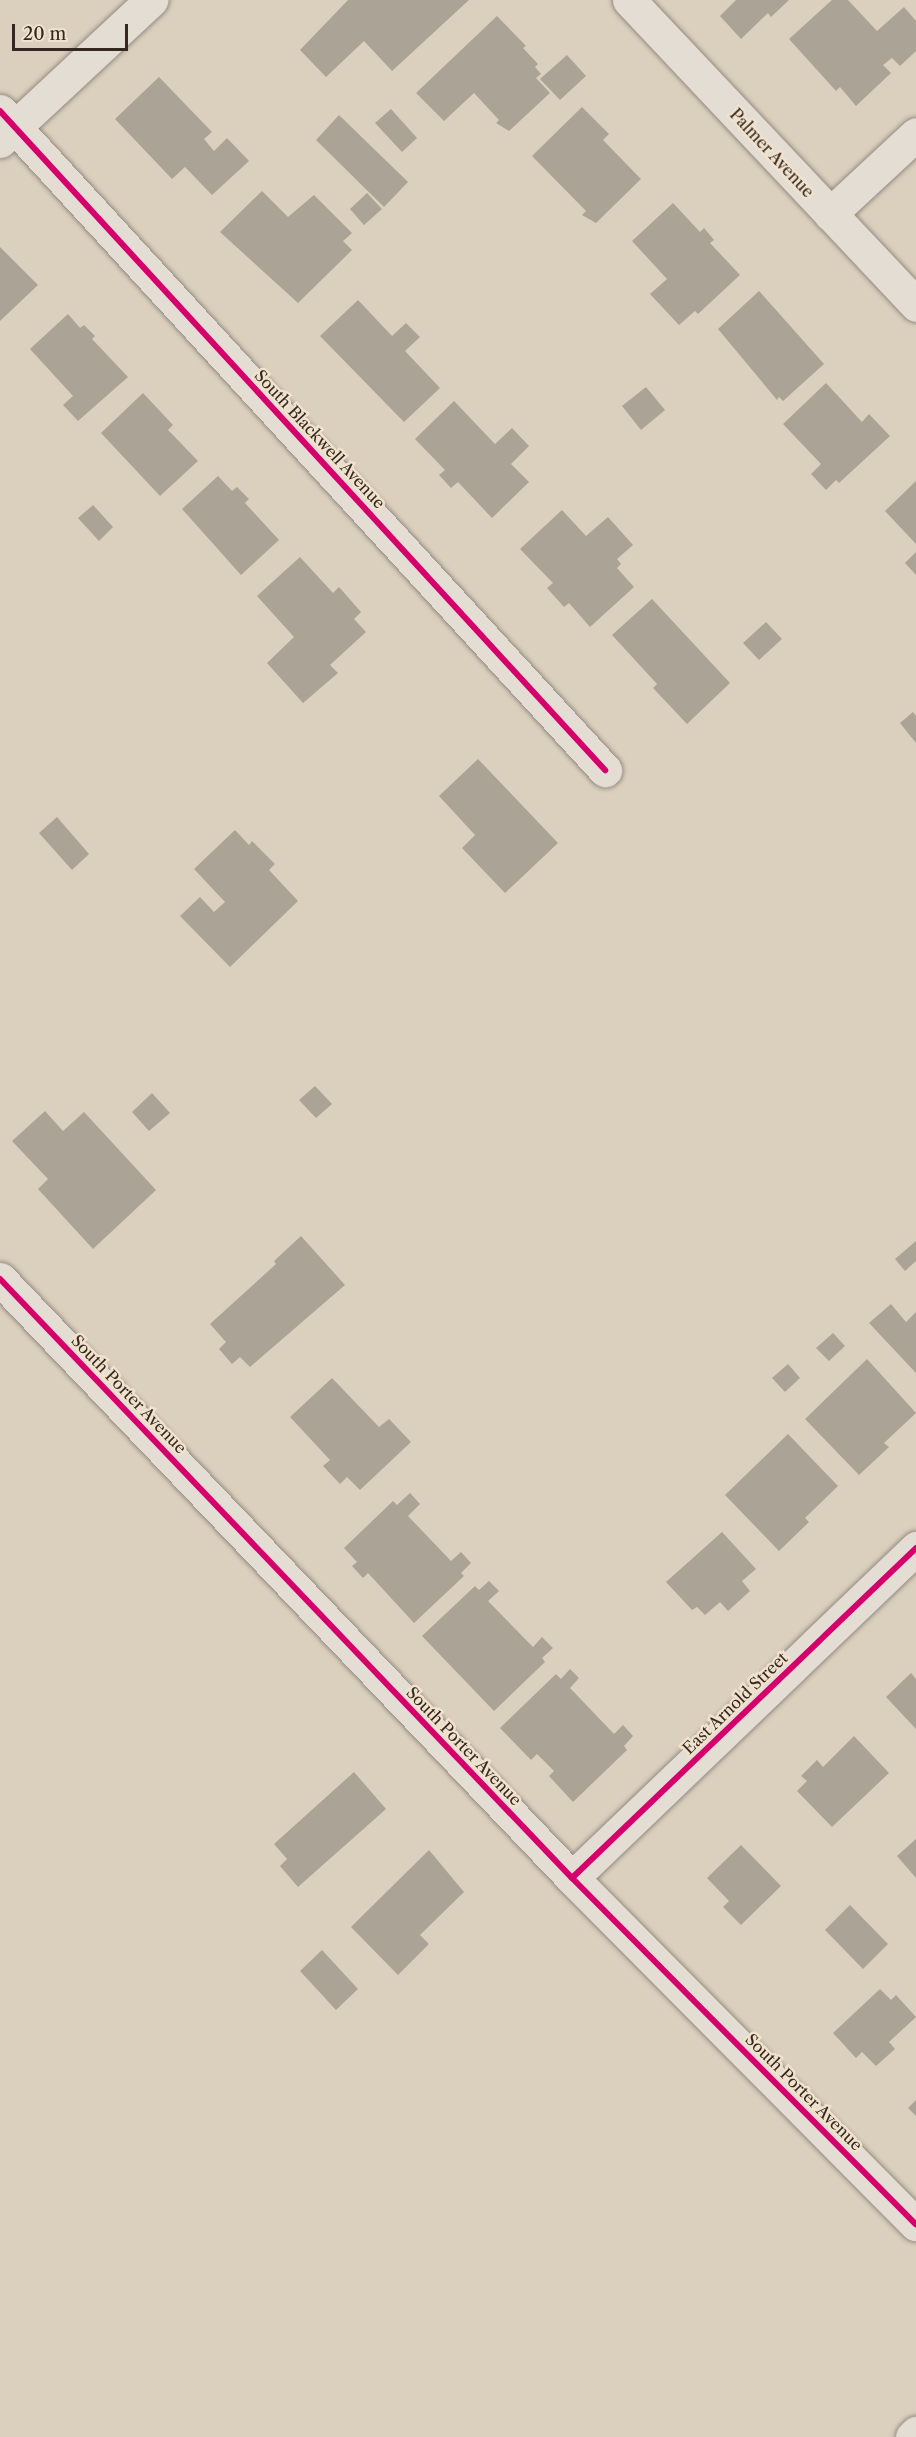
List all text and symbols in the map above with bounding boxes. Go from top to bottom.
scale bar [15,12,130,50]
text: 20 m [23,23,66,45]
street label: Palmer Avenue [726,104,818,202]
street label: South Blackwell Avenue [251,365,389,513]
street label: South Porter Avenue [67,1330,191,1458]
street label: East Arnold Street [678,1648,792,1758]
street label: South Porter Avenue [402,1682,526,1810]
street label: South Porter Avenue [741,2029,867,2155]

